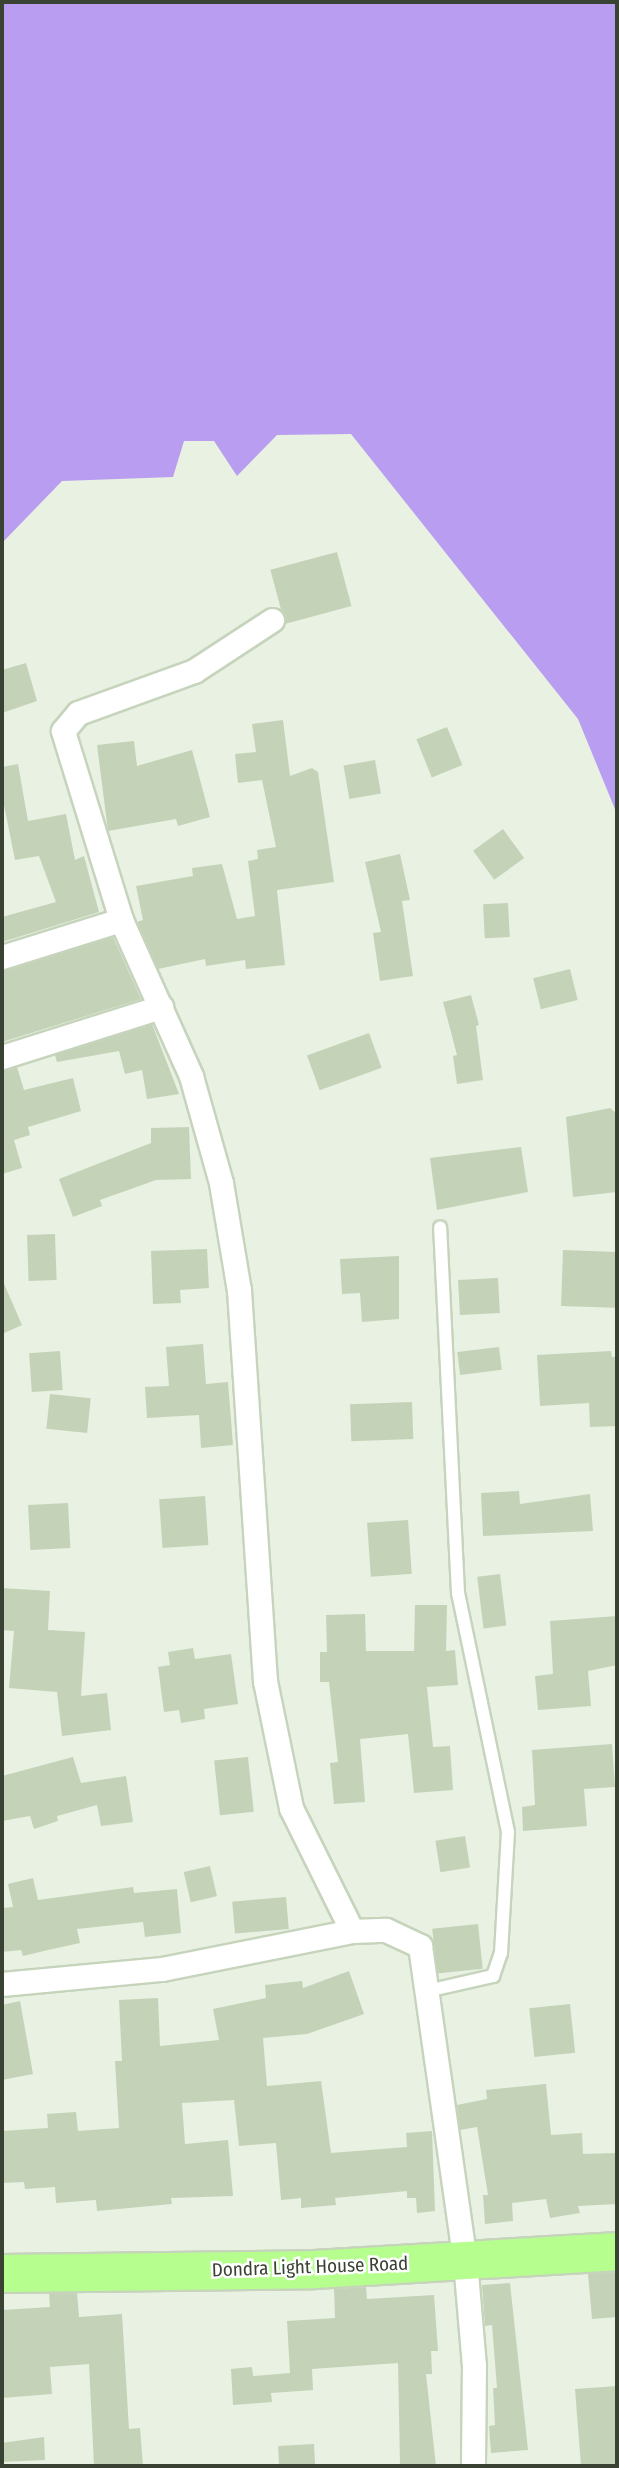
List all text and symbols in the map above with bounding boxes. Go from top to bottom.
street label: Dondra Light House Road [211,2252,409,2282]

